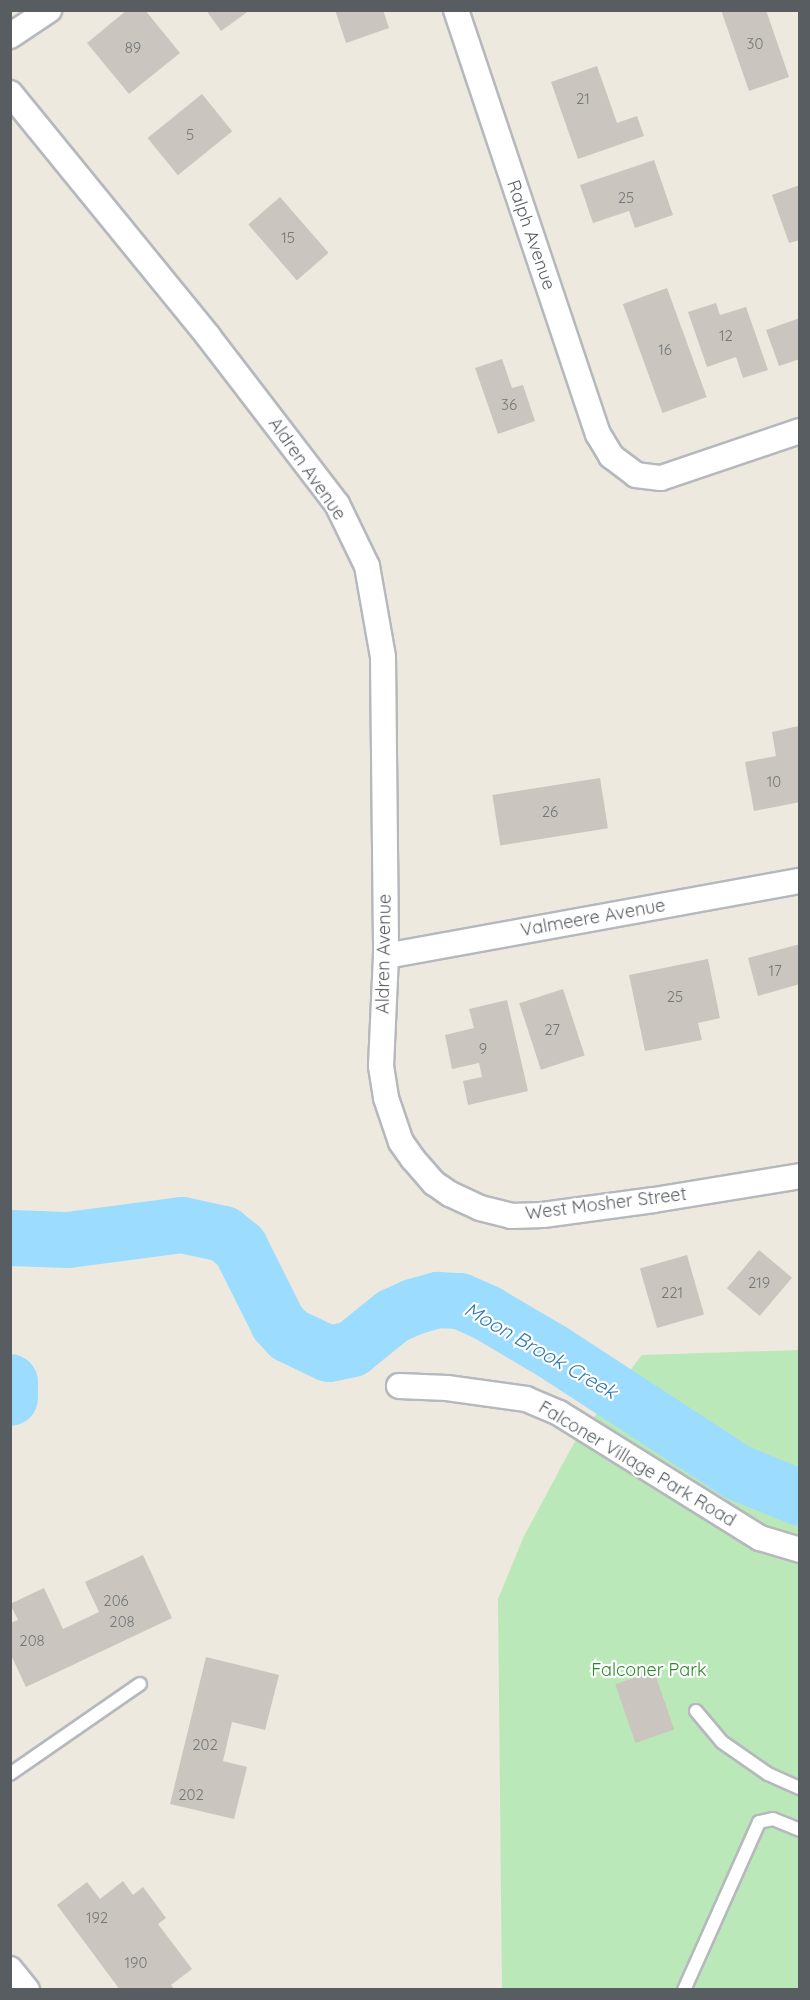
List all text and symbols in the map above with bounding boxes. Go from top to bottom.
house number: 30 [747,35,763,53]
house number: 89 [125,39,141,57]
house number: 21 [576,90,590,108]
house number: 5 [186,126,194,144]
street label: Ralph Avenue [502,177,560,293]
house number: 25 [618,189,634,207]
house number: 15 [281,229,295,247]
house number: 12 [719,327,733,345]
house number: 16 [658,341,672,359]
house number: 36 [501,396,517,414]
street label: Aldren Avenue [264,414,350,524]
house number: 10 [767,773,781,791]
house number: 26 [542,803,558,821]
street label: Aldren Avenue [372,894,396,1014]
street label: Valmeere Avenue [519,895,667,941]
house number: 17 [768,962,782,980]
house number: 25 [667,988,683,1006]
house number: 27 [544,1021,560,1039]
house number: 9 [479,1040,487,1058]
street label: West Mosher Street [524,1183,688,1225]
house number: 219 [748,1274,770,1292]
house number: 221 [661,1284,683,1302]
water label: Moon Brook Creek [461,1297,621,1403]
street label: Falconer Village Park Road [535,1397,739,1531]
house number: 206 [103,1592,129,1610]
house number: 208 [109,1613,135,1631]
house number: 208 [19,1632,45,1650]
park label: Falconer Park [591,1659,707,1681]
house number: 202 [192,1736,218,1754]
house number: 202 [178,1786,204,1804]
house number: 192 [86,1909,108,1927]
house number: 190 [125,1954,147,1972]

